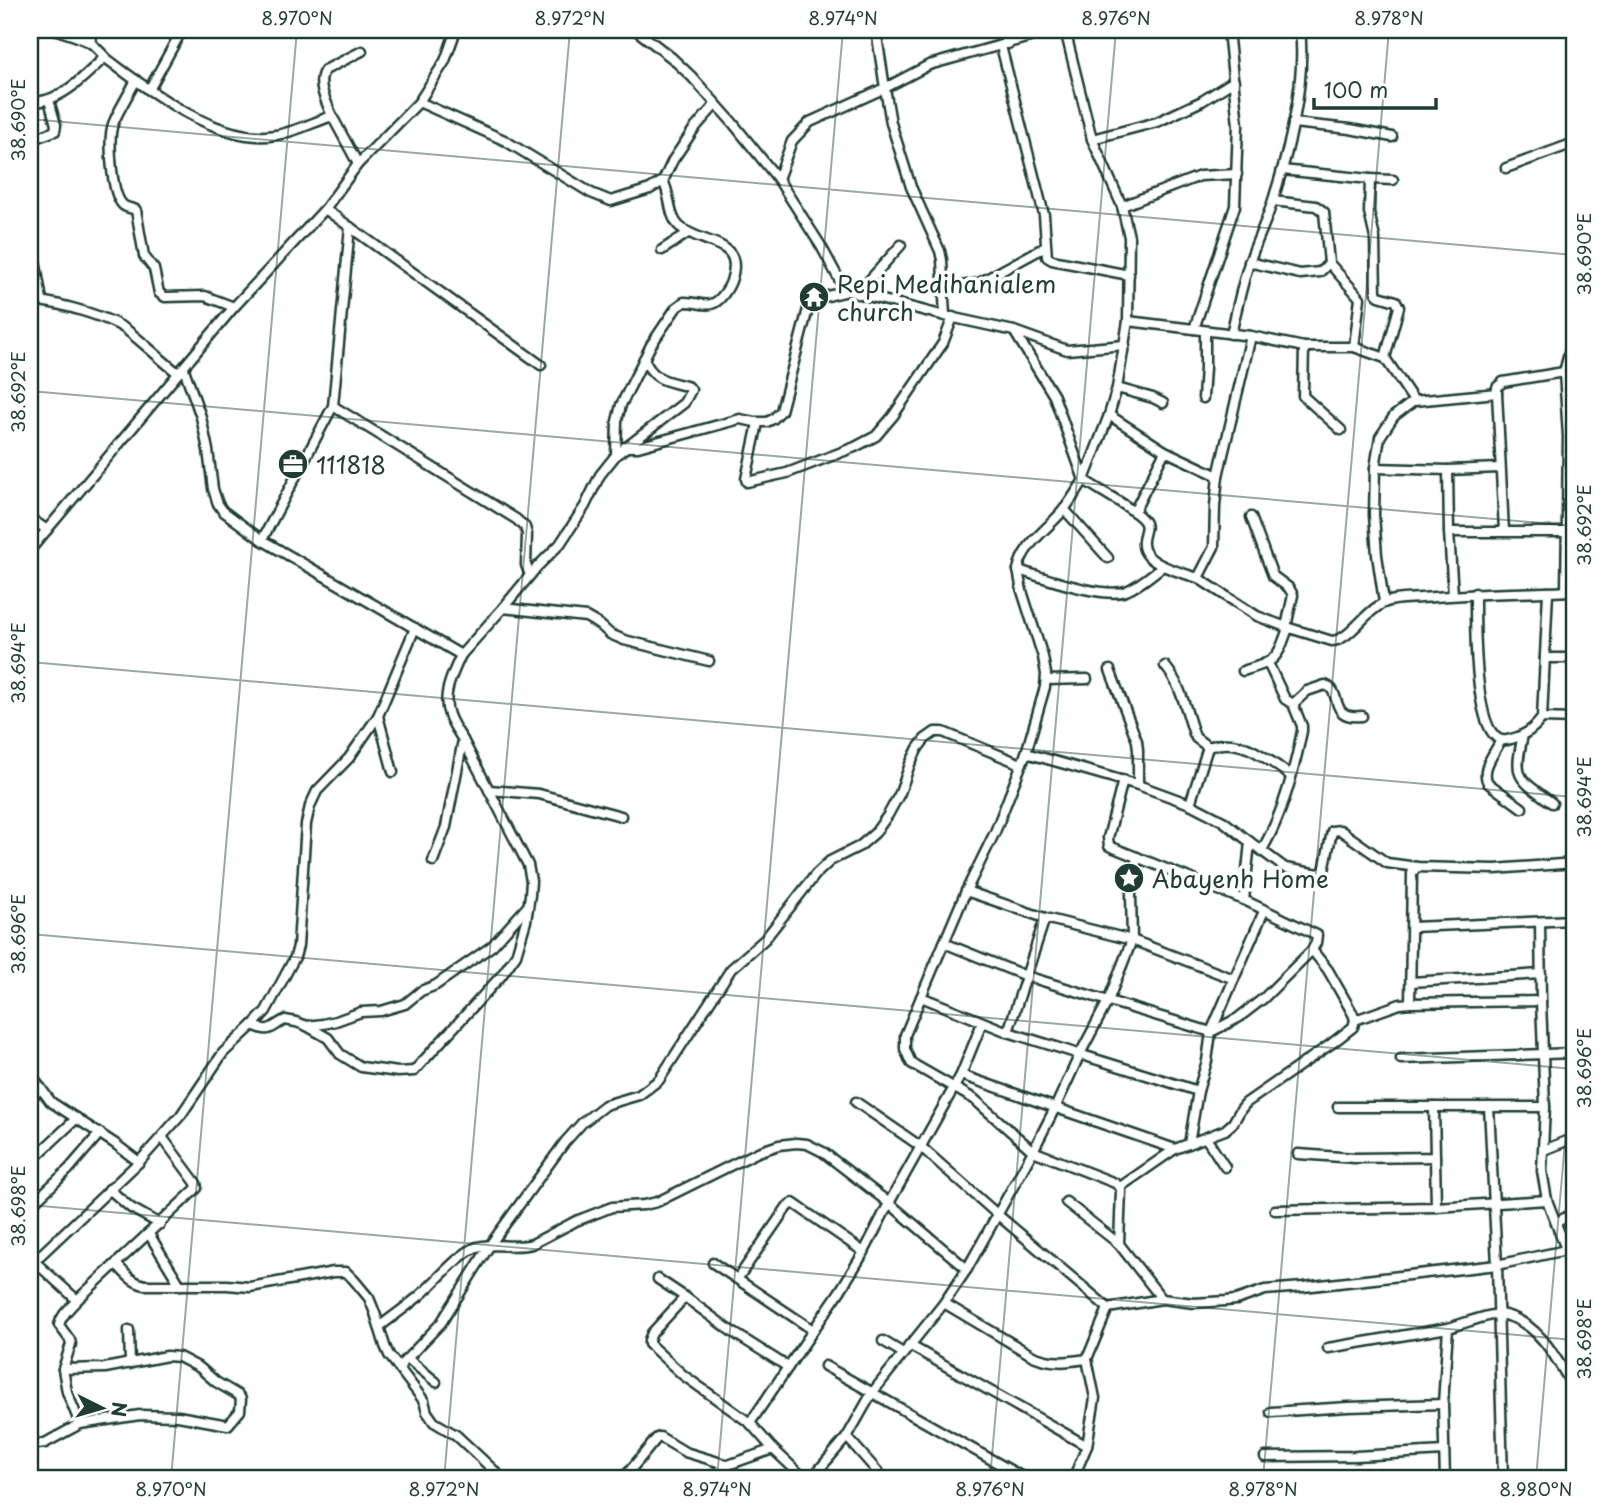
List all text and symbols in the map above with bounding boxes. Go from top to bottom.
text: 8.970°N [261,4,333,31]
text: 8.972°N [535,4,606,31]
text: 8.974°N [808,4,878,31]
text: 8.976°N [1081,4,1151,31]
text: 8.978°N [1354,4,1424,31]
scale bar [1314,66,1436,110]
text: 100 m [1324,73,1388,105]
text: 38.690°E [4,79,31,161]
text: 38.690°E [1570,213,1597,295]
place label: Repi Medihanialem church [837,265,1056,329]
temple icon: Repi Medihanialem church [797,280,831,314]
text: 38.692°E [4,351,31,433]
place label: 111818 [316,446,386,482]
office icon: 111818 [276,447,310,481]
text: 38.692°E [1570,484,1597,566]
text: 38.694°E [4,622,31,704]
text: 38.694°E [1570,756,1597,838]
place label: Abayenh Home [1152,860,1329,896]
place icon: Abayenh Home [1112,861,1146,895]
text: 38.696°E [4,894,31,974]
text: 38.696°E [1570,1028,1597,1108]
text: 38.698°E [4,1165,31,1247]
text: 38.698°E [1570,1298,1597,1380]
north arrow [66,1372,136,1442]
text: N [105,1401,135,1418]
text: 8.970°N [135,1475,207,1502]
text: 8.972°N [409,1475,480,1502]
text: 8.974°N [682,1475,752,1502]
text: 8.976°N [955,1475,1025,1502]
text: 8.978°N [1228,1475,1298,1502]
text: 8.980°N [1499,1475,1573,1502]

